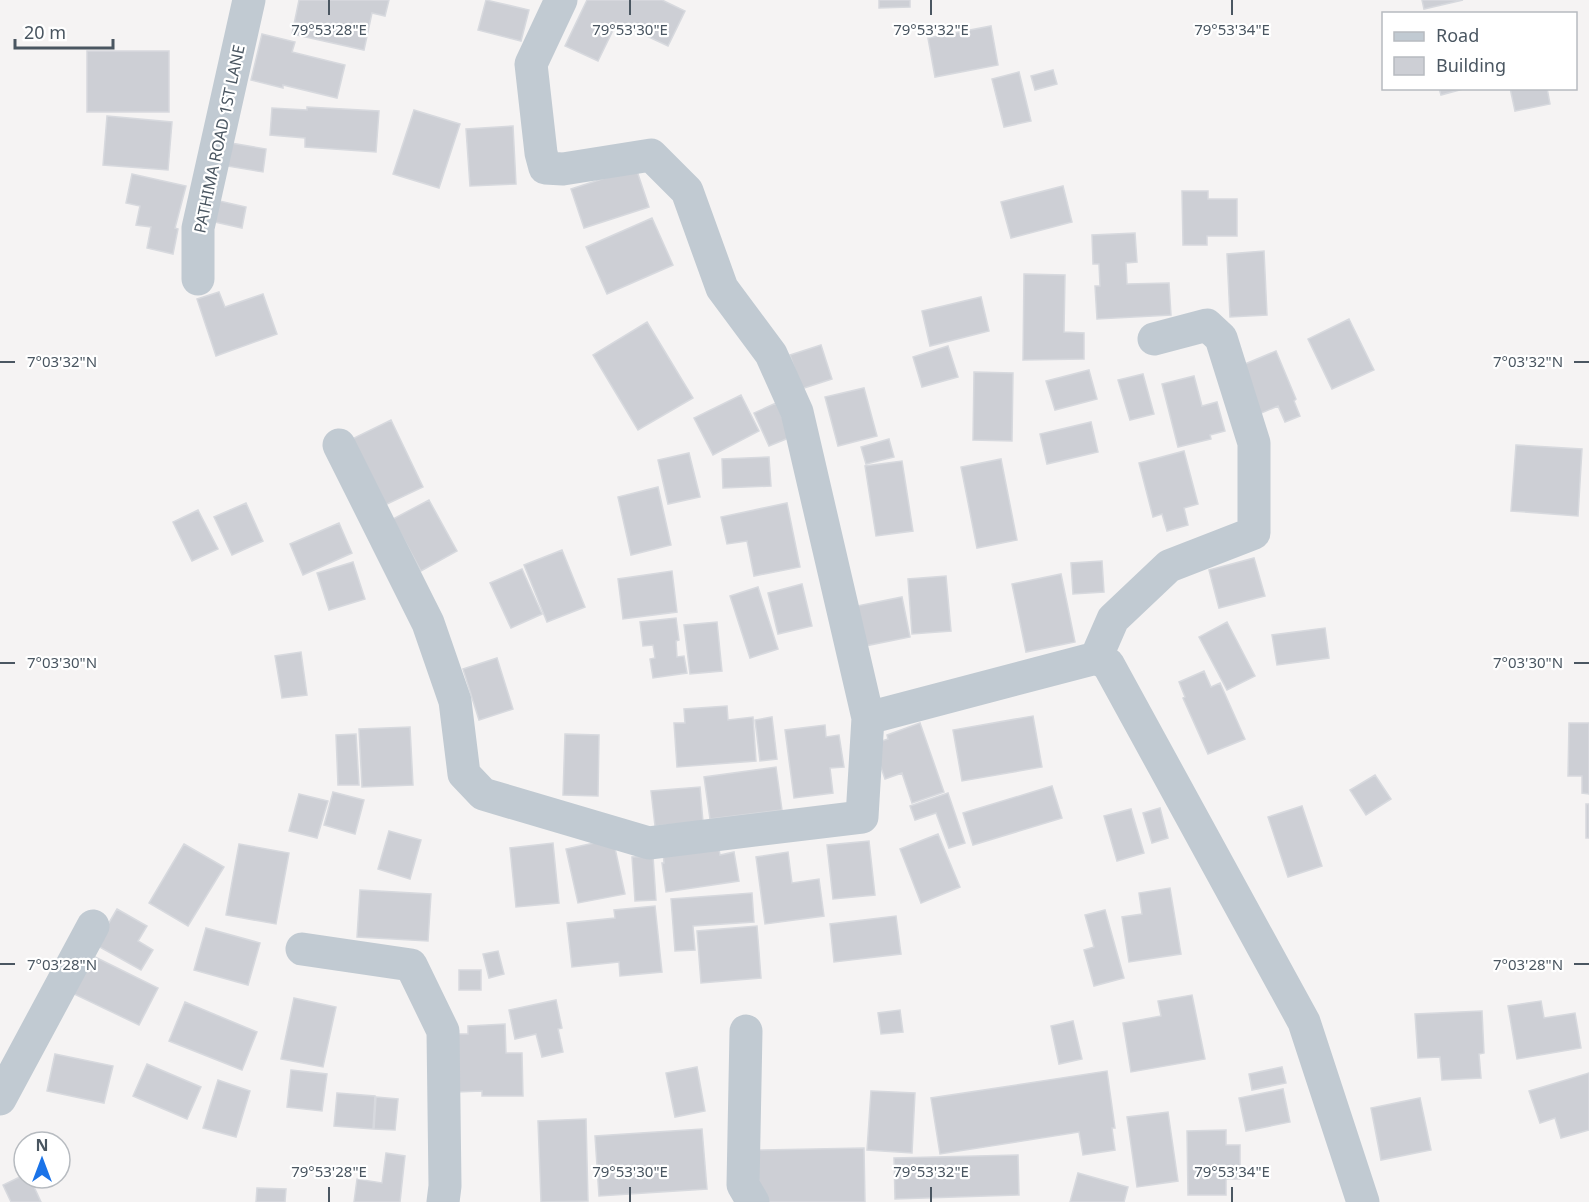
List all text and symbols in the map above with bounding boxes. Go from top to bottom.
scale bar [15,12,112,50]
legend [1382,12,1577,90]
text: 79°53'28"E [291,19,367,39]
text: 79°53'30"E [592,19,668,39]
text: 79°53'32"E [893,19,969,39]
text: 79°53'34"E [1194,19,1270,39]
text: 20 m [24,20,66,44]
text: Road [1436,23,1479,47]
street label: PATHIMA ROAD 1ST LANE [188,43,250,235]
text: Building [1436,53,1506,77]
text: 7°03'32"N [27,351,97,371]
text: 7°03'32"N [1493,351,1563,371]
text: 7°03'30"N [27,652,97,672]
text: 7°03'30"N [1493,652,1563,672]
text: 7°03'28"N [27,954,97,974]
text: 7°03'28"N [1493,954,1563,974]
north arrow [12,1130,72,1190]
text: N [35,1134,49,1156]
text: 79°53'28"E [291,1161,367,1181]
text: 79°53'30"E [592,1161,668,1181]
text: 79°53'32"E [893,1161,969,1181]
text: 79°53'34"E [1194,1161,1270,1181]

